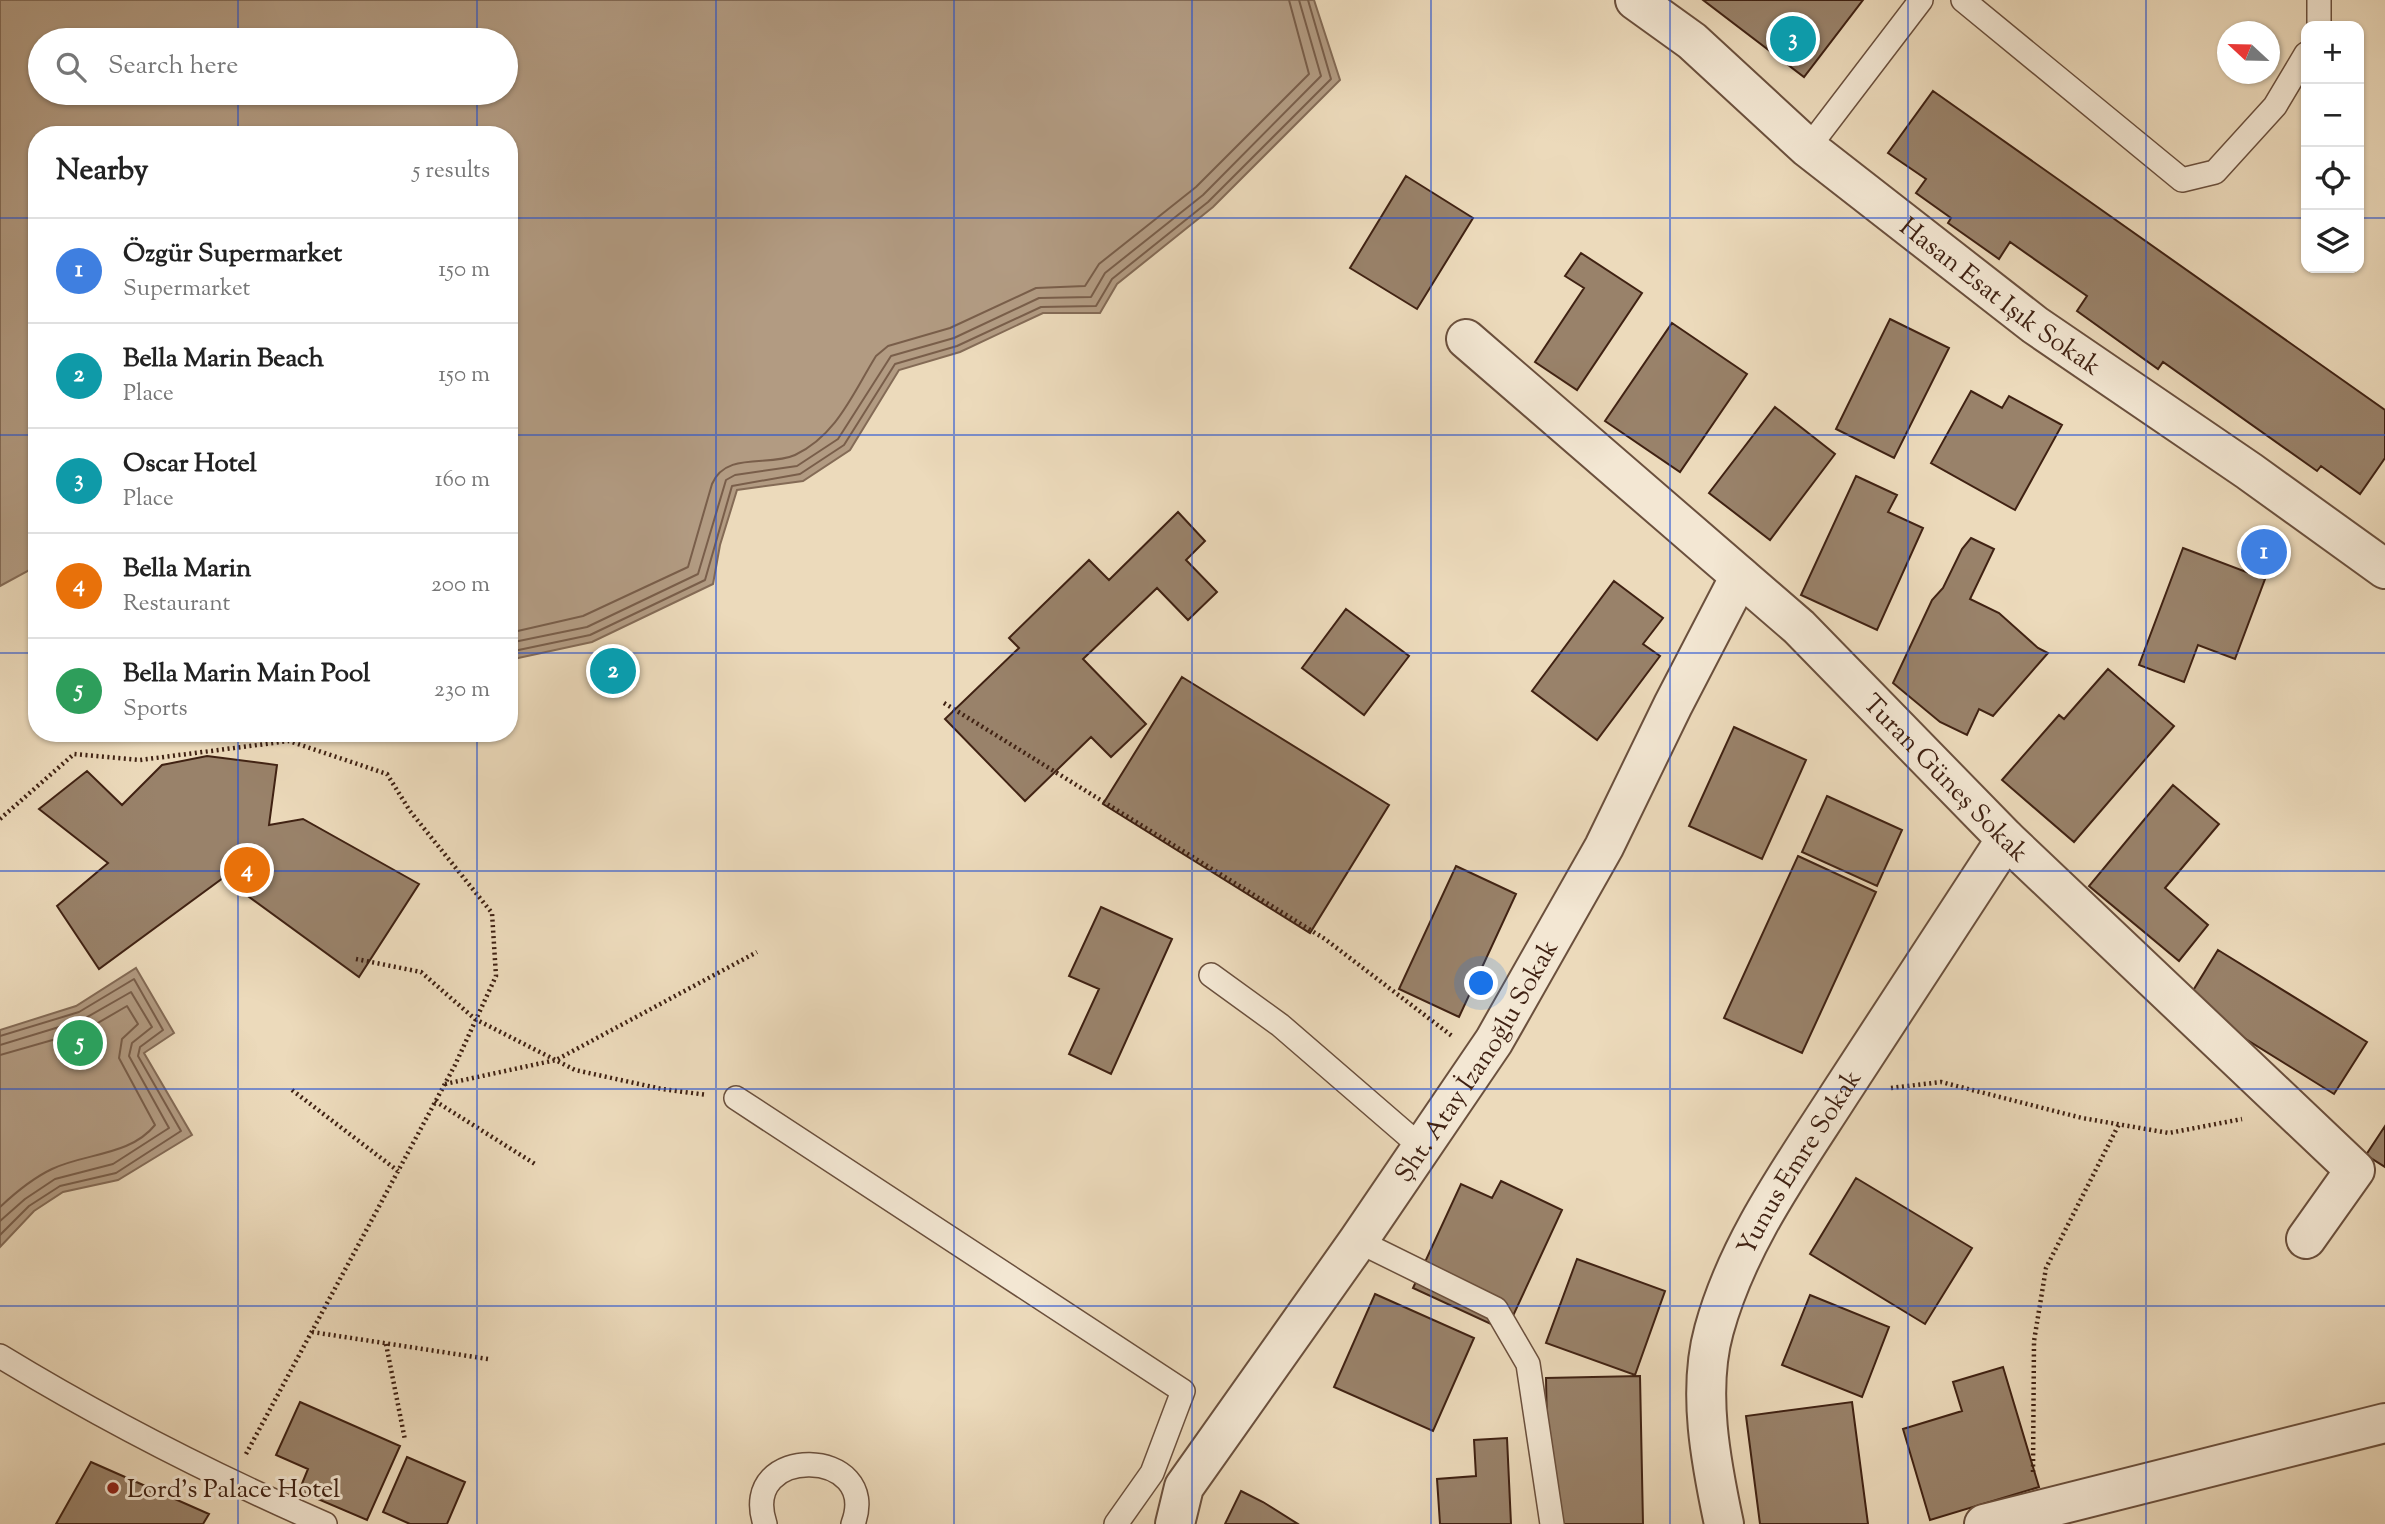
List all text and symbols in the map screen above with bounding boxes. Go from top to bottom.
pin: 3 [1770,13,1816,65]
north arrow [2217,21,2280,84]
map controls [2301,21,2364,273]
button: + [2301,21,2364,84]
search box [28,28,518,105]
icon: search [52,48,90,86]
text: Search here [108,48,238,85]
button: − [2301,84,2364,147]
button: locate [2301,147,2364,210]
text: Nearby [56,150,148,193]
text: 5 results [413,155,490,188]
street label: Hasan Esat Işık Sokak [1891,210,2108,386]
button: layers [2301,210,2364,273]
text: Özgür Supermarket [123,236,342,273]
text: 1 [75,254,83,287]
text: 150 m [438,254,490,287]
text: Supermarket [123,273,250,306]
text: Bella Marin Beach [123,341,324,378]
text: 2 [74,359,84,392]
text: 150 m [438,359,490,392]
text: Place [123,378,174,411]
text: Oscar Hotel [123,446,257,483]
text: 3 [74,464,84,497]
text: 160 m [435,464,490,497]
text: Place [123,483,174,516]
pin: 1 [2241,526,2287,578]
text: Bella Marin [123,551,251,588]
text: 4 [73,569,85,602]
text: 200 m [431,569,490,602]
text: Restaurant [123,588,230,621]
pin: 2 [590,645,636,697]
text: Bella Marin Main Pool [123,656,370,693]
text: 5 [75,674,83,707]
text: 230 m [434,674,490,707]
street label: Turan Güneş Sokak [1853,687,2036,872]
text: Sports [123,693,188,726]
pin: 4 [224,844,270,896]
street label: Şht. Atay İzanoğlu Sokak [1387,934,1569,1191]
your location [1464,966,1498,1000]
pin: 5 [57,1017,103,1069]
street label: Yunus Emre Sokak [1729,1063,1872,1262]
place label: Lord's Palace Hotel [127,1472,340,1509]
marker: Lord's Palace Hotel [105,1480,121,1496]

